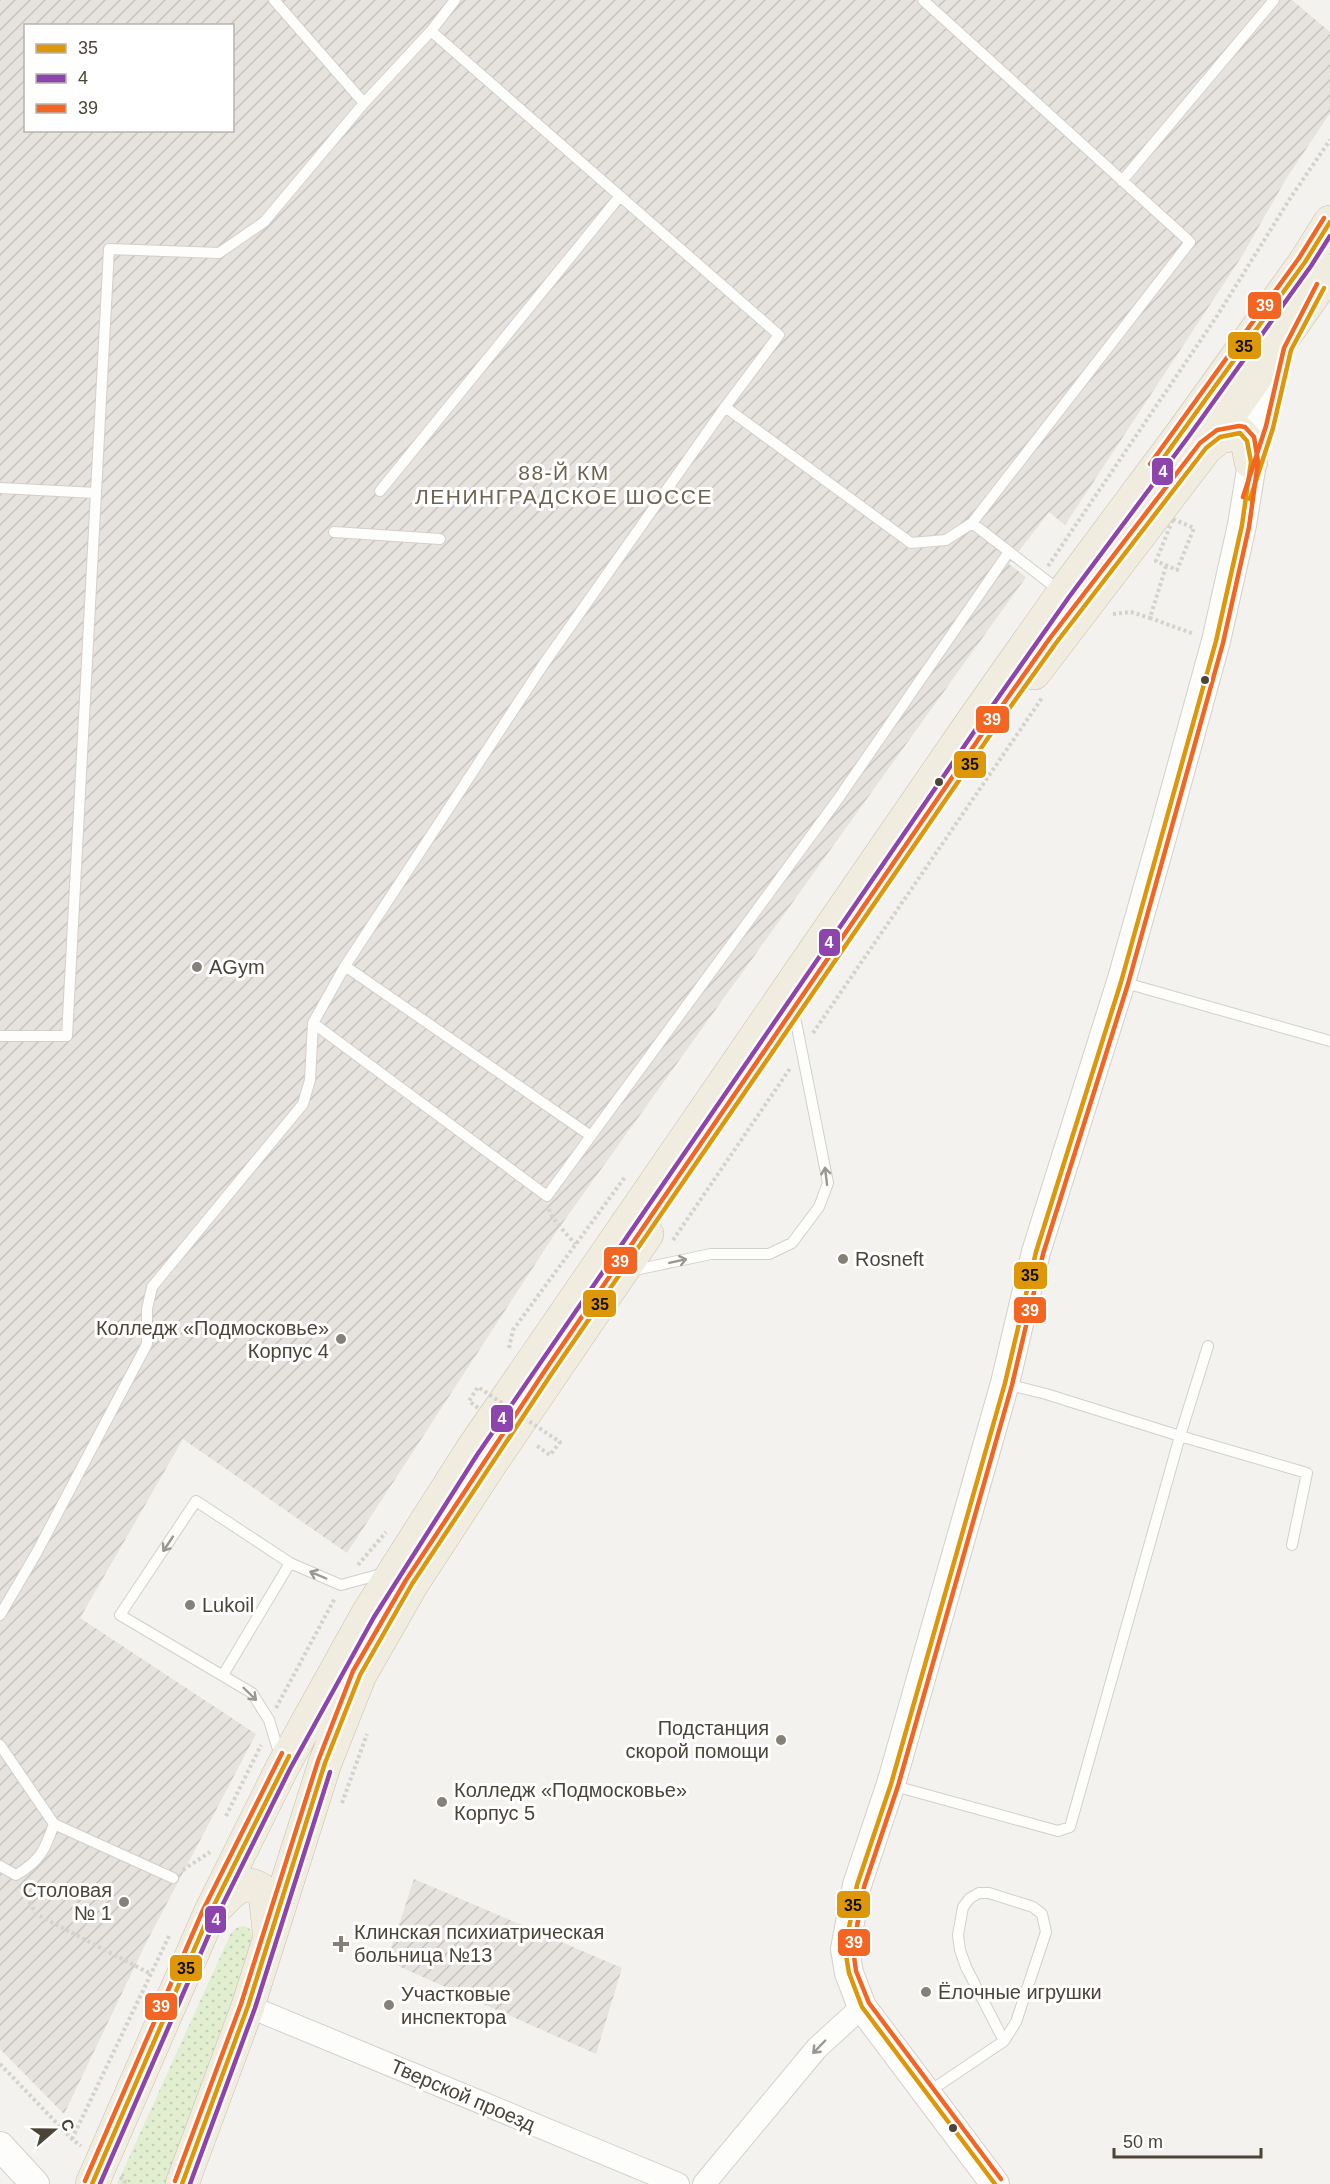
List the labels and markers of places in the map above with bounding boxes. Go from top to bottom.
unlabelled marker [1199,674,1211,686]
unlabelled marker [933,776,945,788]
place label: AGym [209,956,265,978]
marker: AGym [190,960,204,974]
place label: Rosneft [855,1248,924,1270]
marker: Rosneft [836,1252,850,1266]
place label: Колледж «Подмосковье» Корпус 4 [96,1317,329,1362]
marker: Колледж «Подмосковье» Корпус 4 [334,1332,348,1346]
place label: Lukoil [202,1594,254,1616]
marker: Lukoil [183,1598,197,1612]
place label: Подстанция скорой помощи [625,1717,769,1762]
marker: Подстанция скорой помощи [774,1733,788,1747]
place label: Колледж «Подмосковье» Корпус 5 [454,1779,687,1824]
marker: Колледж «Подмосковье» Корпус 5 [435,1795,449,1809]
place label: Столовая № 1 [23,1879,112,1924]
marker: Столовая № 1 [117,1895,131,1909]
place label: Клинская психиатрическая больница №13 [354,1921,604,1966]
marker: Клинская психиатрическая больница №13 [332,1935,350,1953]
place label: Ёлочные игрушки [938,1981,1102,2003]
place label: Участковые инспектора [401,1983,511,2028]
marker: Ёлочные игрушки [919,1985,933,1999]
marker: Участковые инспектора [382,1998,396,2012]
unlabelled marker [947,2122,959,2134]

